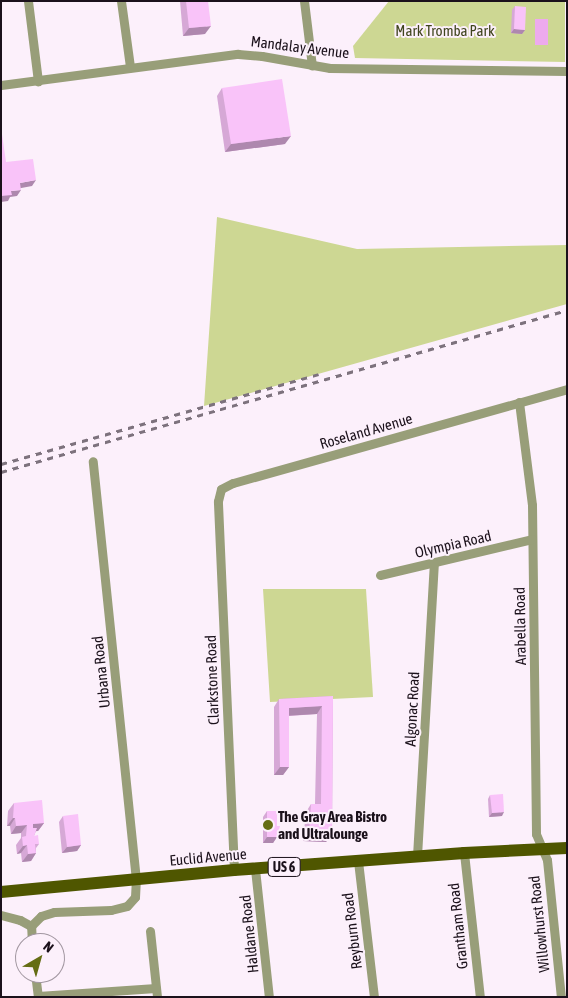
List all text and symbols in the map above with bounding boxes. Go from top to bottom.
park label: Mark Tromba Park [395,22,495,40]
street label: Mandalay Avenue [250,32,350,62]
street label: Roseland Avenue [318,409,414,453]
street label: Olympia Road [413,526,493,562]
street label: Arabella Road [510,587,530,665]
street label: Urbana Road [88,635,114,709]
street label: Clarkstone Road [201,635,223,725]
street label: Algonac Road [401,671,423,747]
place label: The Gray Area Bistro and Ultralounge [278,807,387,842]
marker: The Gray Area Bistro and Ultralounge [262,819,274,831]
street label: Euclid Avenue [169,845,247,869]
road number: US 6 [266,856,302,879]
street label: Willowhurst Road [525,875,553,973]
street label: Grantham Road [445,882,471,970]
street label: Reyburn Road [338,892,366,970]
street label: Haldane Road [236,894,262,974]
north arrow [15,933,65,983]
text: N [40,938,57,956]

